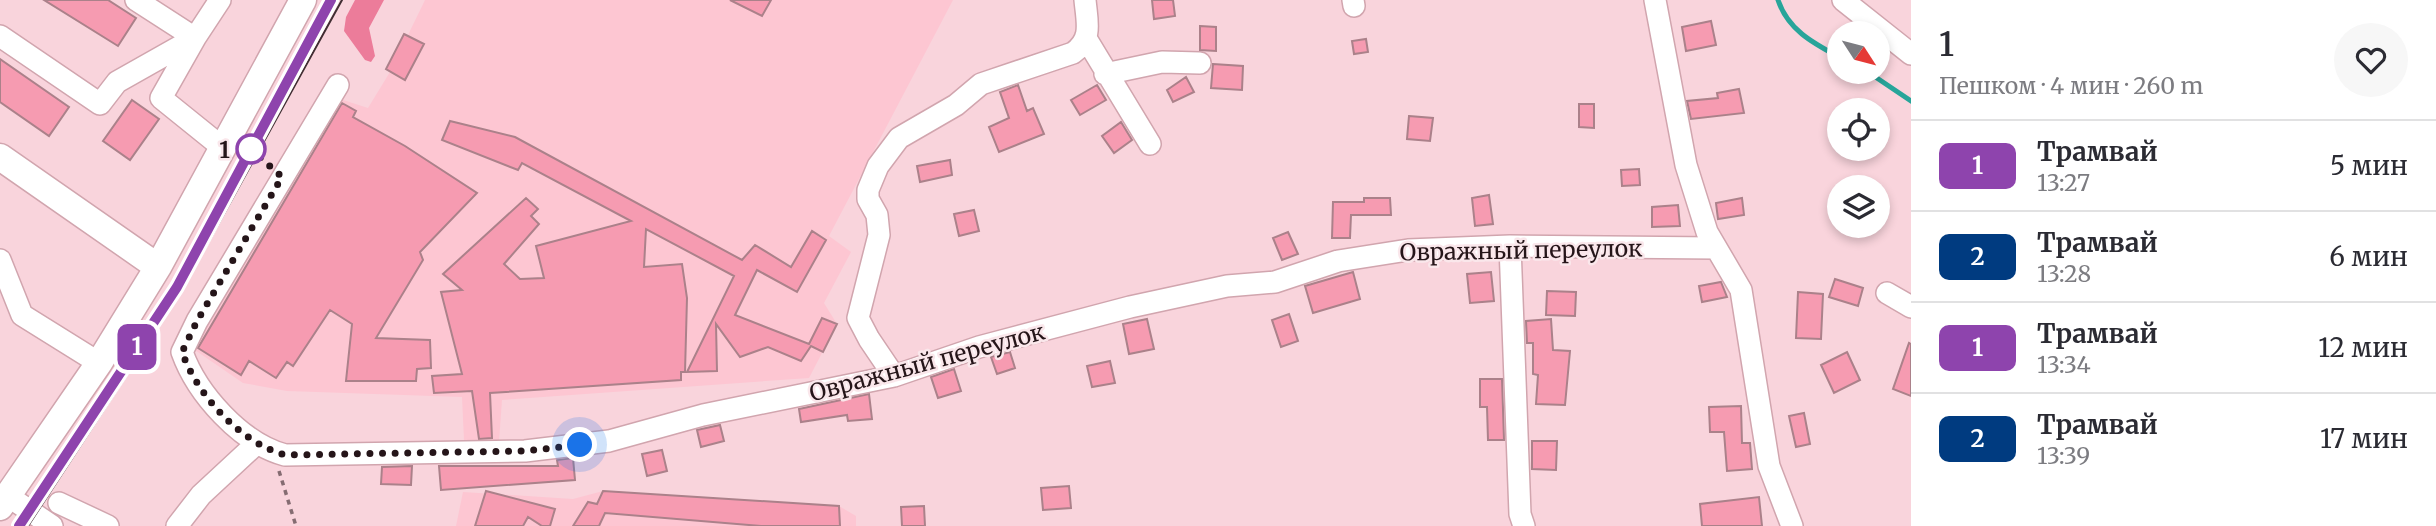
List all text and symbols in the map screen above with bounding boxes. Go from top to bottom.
north arrow [1827,21,1890,84]
map controls [1827,21,1890,238]
button: heart [2334,23,2408,97]
text: 1 [1939,24,1954,65]
text: Пешком · 4 мин · 260 m [1939,71,2203,100]
button: locate [1827,98,1890,161]
marker: 1 [236,134,266,164]
place label: 1 [219,135,230,164]
text: Трамвай [2037,135,2158,168]
text: 5 мин [2330,149,2408,182]
text: 1 [1972,150,1983,181]
text: 13:27 [2037,168,2090,197]
button: layers [1827,175,1890,238]
text: Трамвай [2037,226,2158,259]
street label: Овражный переулок [1399,233,1643,267]
text: 6 мин [2329,240,2408,273]
text: 2 [1970,241,1985,272]
text: 13:28 [2037,259,2091,288]
street label: Овражный переулок [806,316,1048,407]
text: Трамвай [2037,317,2158,350]
line badge: 1 [114,324,160,370]
text: 1 [131,331,143,362]
text: 12 мин [2318,331,2408,364]
text: 1 [1972,332,1983,363]
text: 13:34 [2037,350,2091,379]
text: Трамвай [2037,408,2158,441]
text: 17 мин [2320,422,2408,455]
text: 2 [1970,423,1985,454]
your location [562,427,597,462]
text: 13:39 [2037,441,2090,470]

